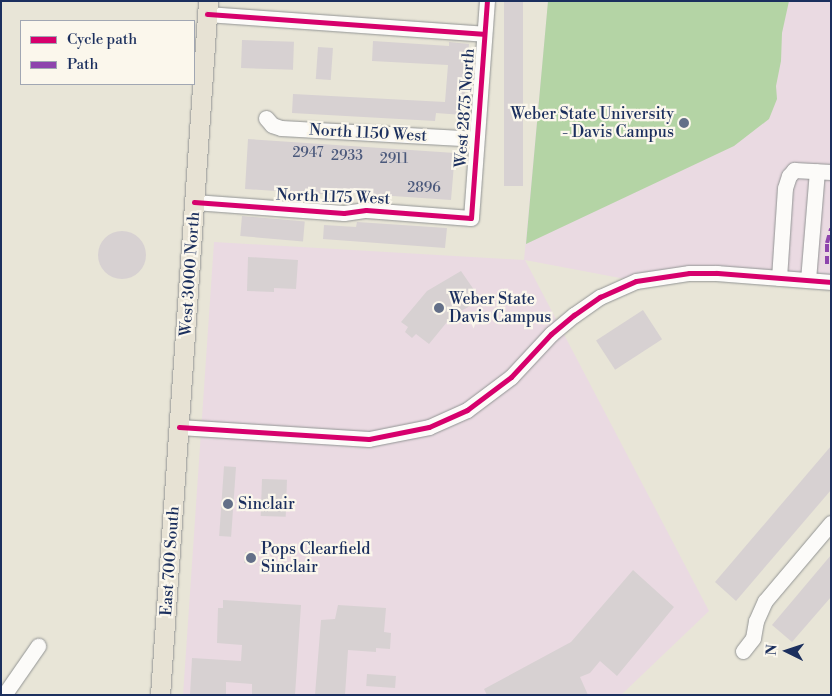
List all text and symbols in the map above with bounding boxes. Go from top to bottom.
legend [20,20,195,85]
text: Cycle path [67,30,137,49]
street label: West 2875 North [451,48,479,168]
text: Path [67,55,99,74]
place label: Weber State University - Davis Campus [510,104,674,142]
marker: Weber State University - Davis Campus [678,117,690,129]
street label: North 1150 West [309,120,427,146]
house number: 2947 [292,145,324,161]
house number: 2933 [331,148,363,164]
house number: 2911 [380,151,408,167]
house number: 2896 [407,180,441,196]
street label: North 1175 West [275,185,391,209]
street label: West 3000 North [176,211,204,337]
place label: Weber State Davis Campus [449,289,551,327]
marker: Weber State Davis Campus [433,302,445,314]
place label: Sinclair [238,494,295,514]
marker: Sinclair [222,498,234,510]
street label: East 700 South [157,505,183,617]
place label: Pops Clearfield Sinclair [261,539,370,577]
marker: Pops Clearfield Sinclair [245,552,257,564]
north arrow [762,626,812,676]
text: N [763,644,781,656]

